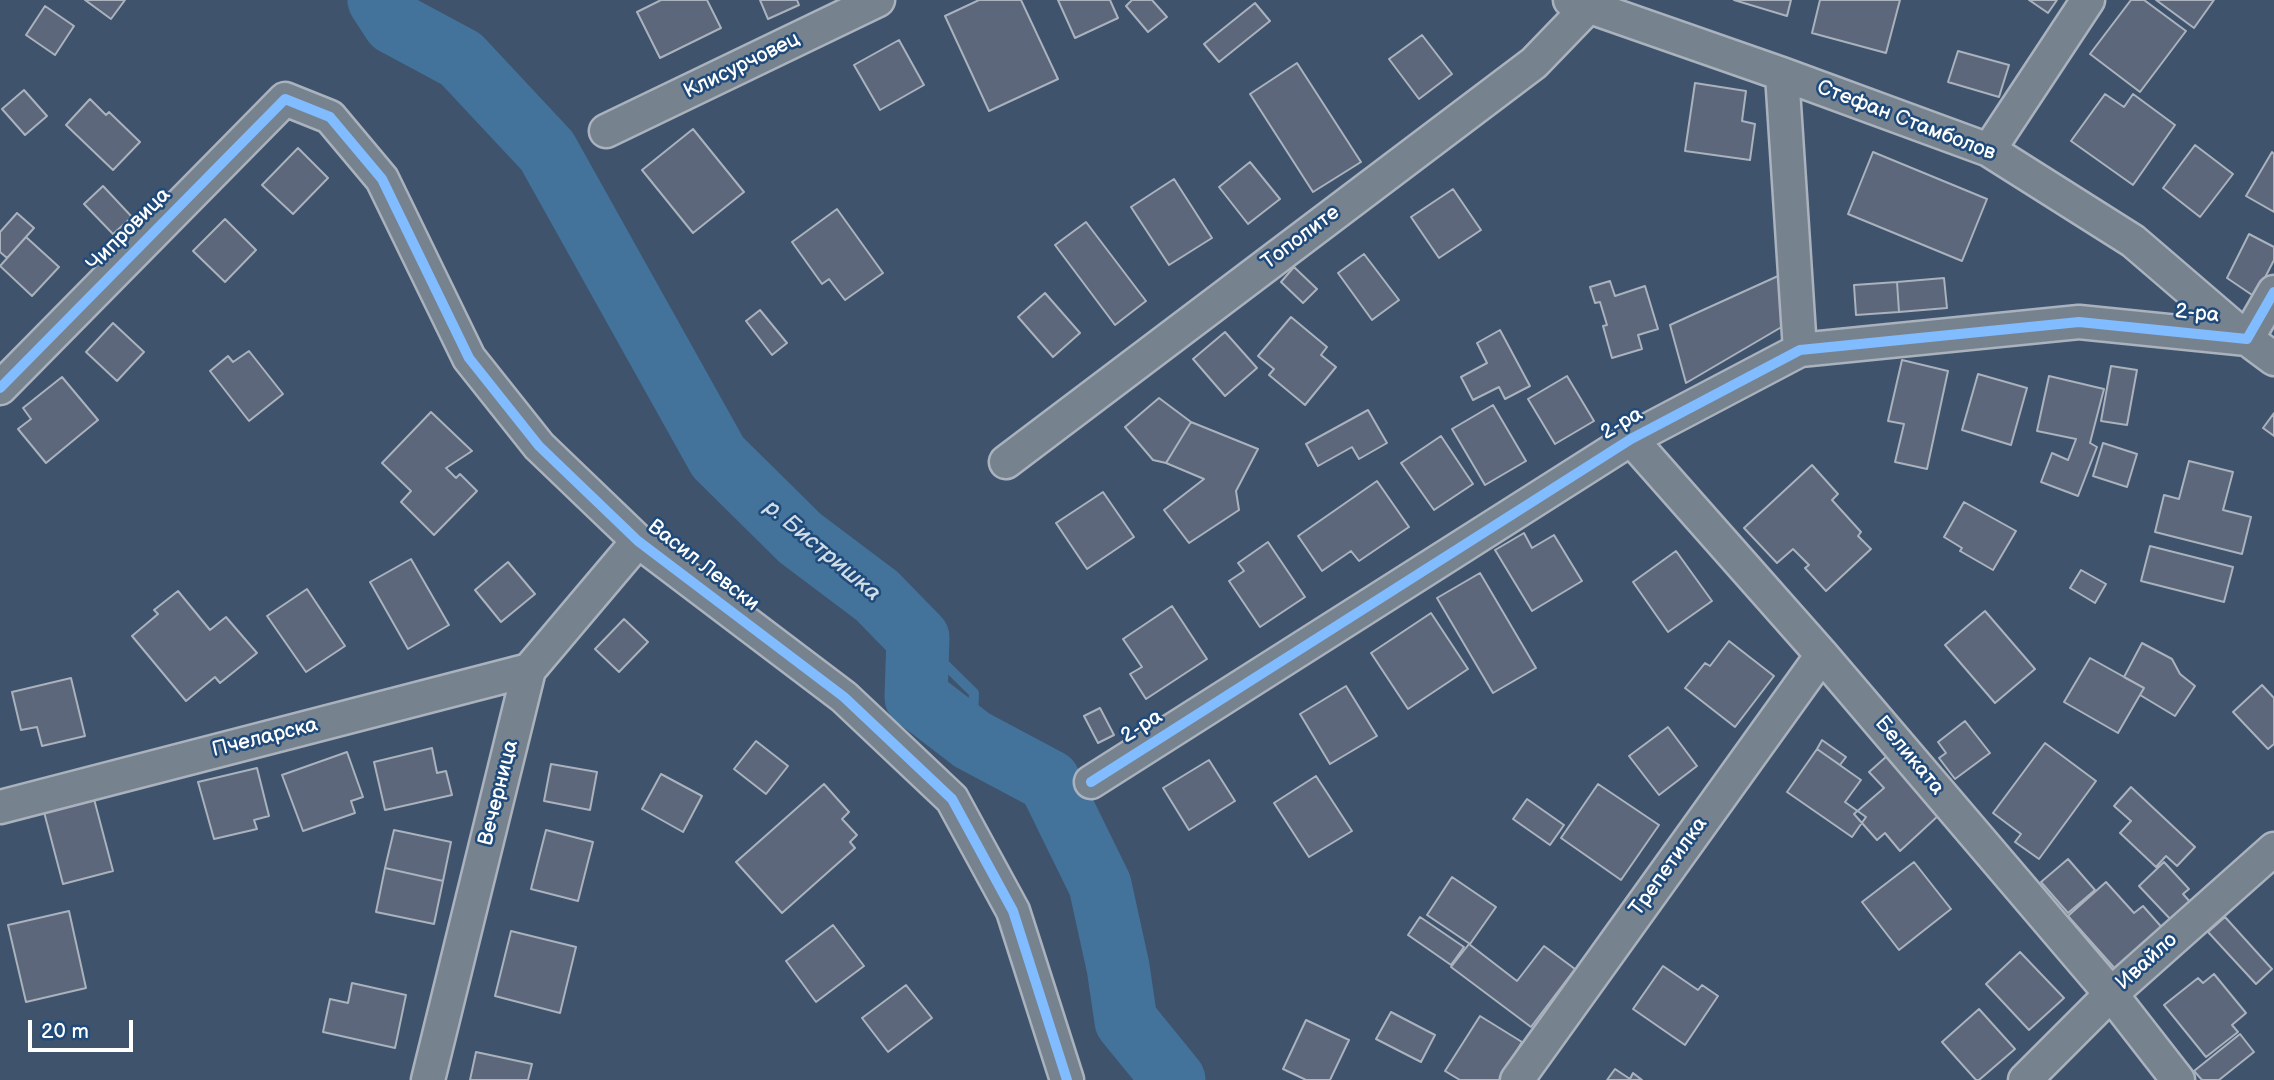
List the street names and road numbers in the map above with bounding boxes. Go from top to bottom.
street label: Клисурчовец [680,27,804,105]
street label: Стефан Стамболов [1813,75,1999,167]
street label: Чипровица [82,183,176,277]
street label: Тополите [1257,200,1345,276]
street label: 2-ра [2174,299,2220,329]
street label: 2-ра [1597,402,1647,446]
street label: Васил Левски [642,515,764,617]
street label: 2-ра [1117,705,1167,749]
street label: Беликата [1869,712,1949,800]
street label: Пчеларска [210,713,320,763]
street label: Вечерница [474,738,524,848]
street label: Трепетилка [1625,813,1713,921]
street label: Ивайло [2111,928,2183,996]

